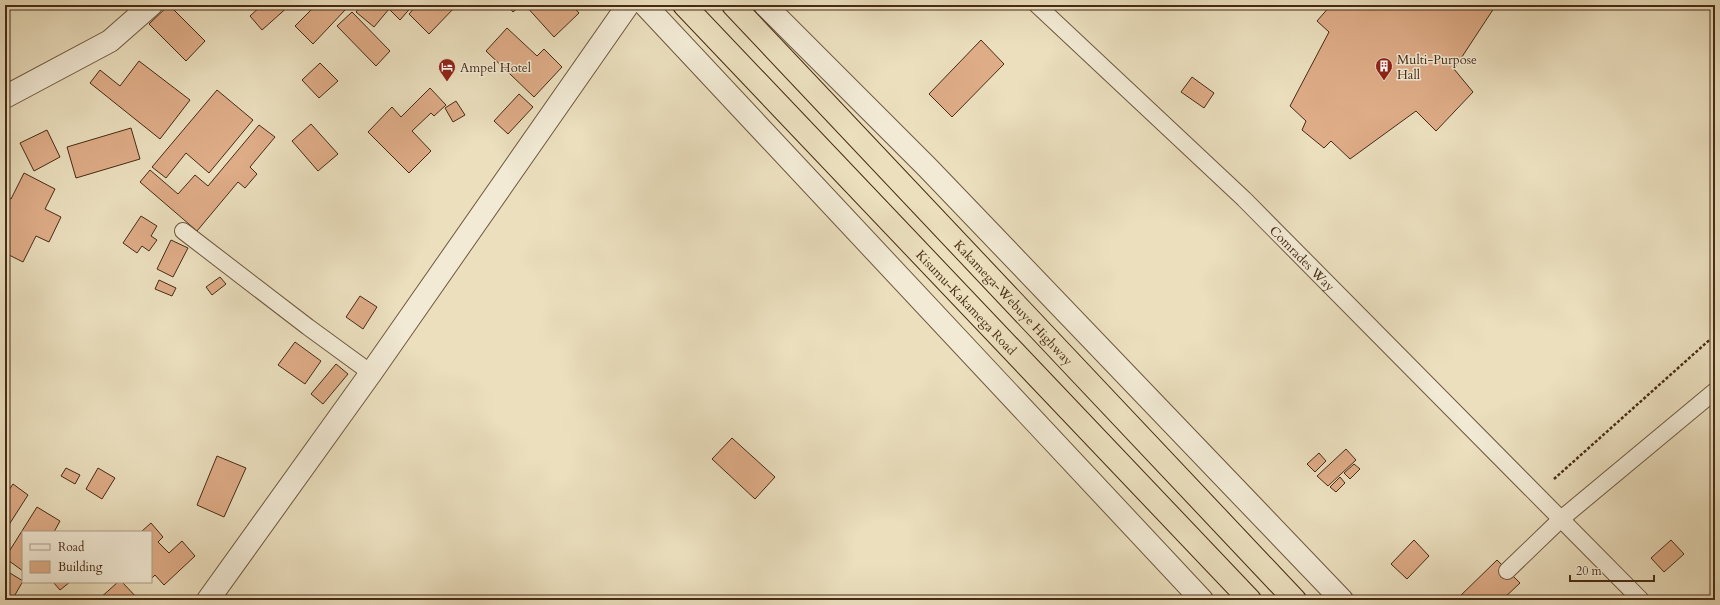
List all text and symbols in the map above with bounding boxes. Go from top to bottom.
place label: Multi-Purpose Hall [1397,51,1477,84]
building icon: Multi-Purpose Hall [1374,56,1394,81]
hotel icon: Ampel Hotel [437,57,457,82]
place label: Ampel Hotel [460,59,532,77]
street label: Comrades Way [1265,222,1339,296]
street label: Kakamega-Webuye Highway [950,236,1077,370]
street label: Kisumu-Kakamega Road [912,246,1020,359]
legend [22,531,152,583]
text: Road [58,539,85,555]
scale bar [1570,557,1654,583]
text: Building [58,559,103,575]
text: 20 m [1576,563,1603,579]

